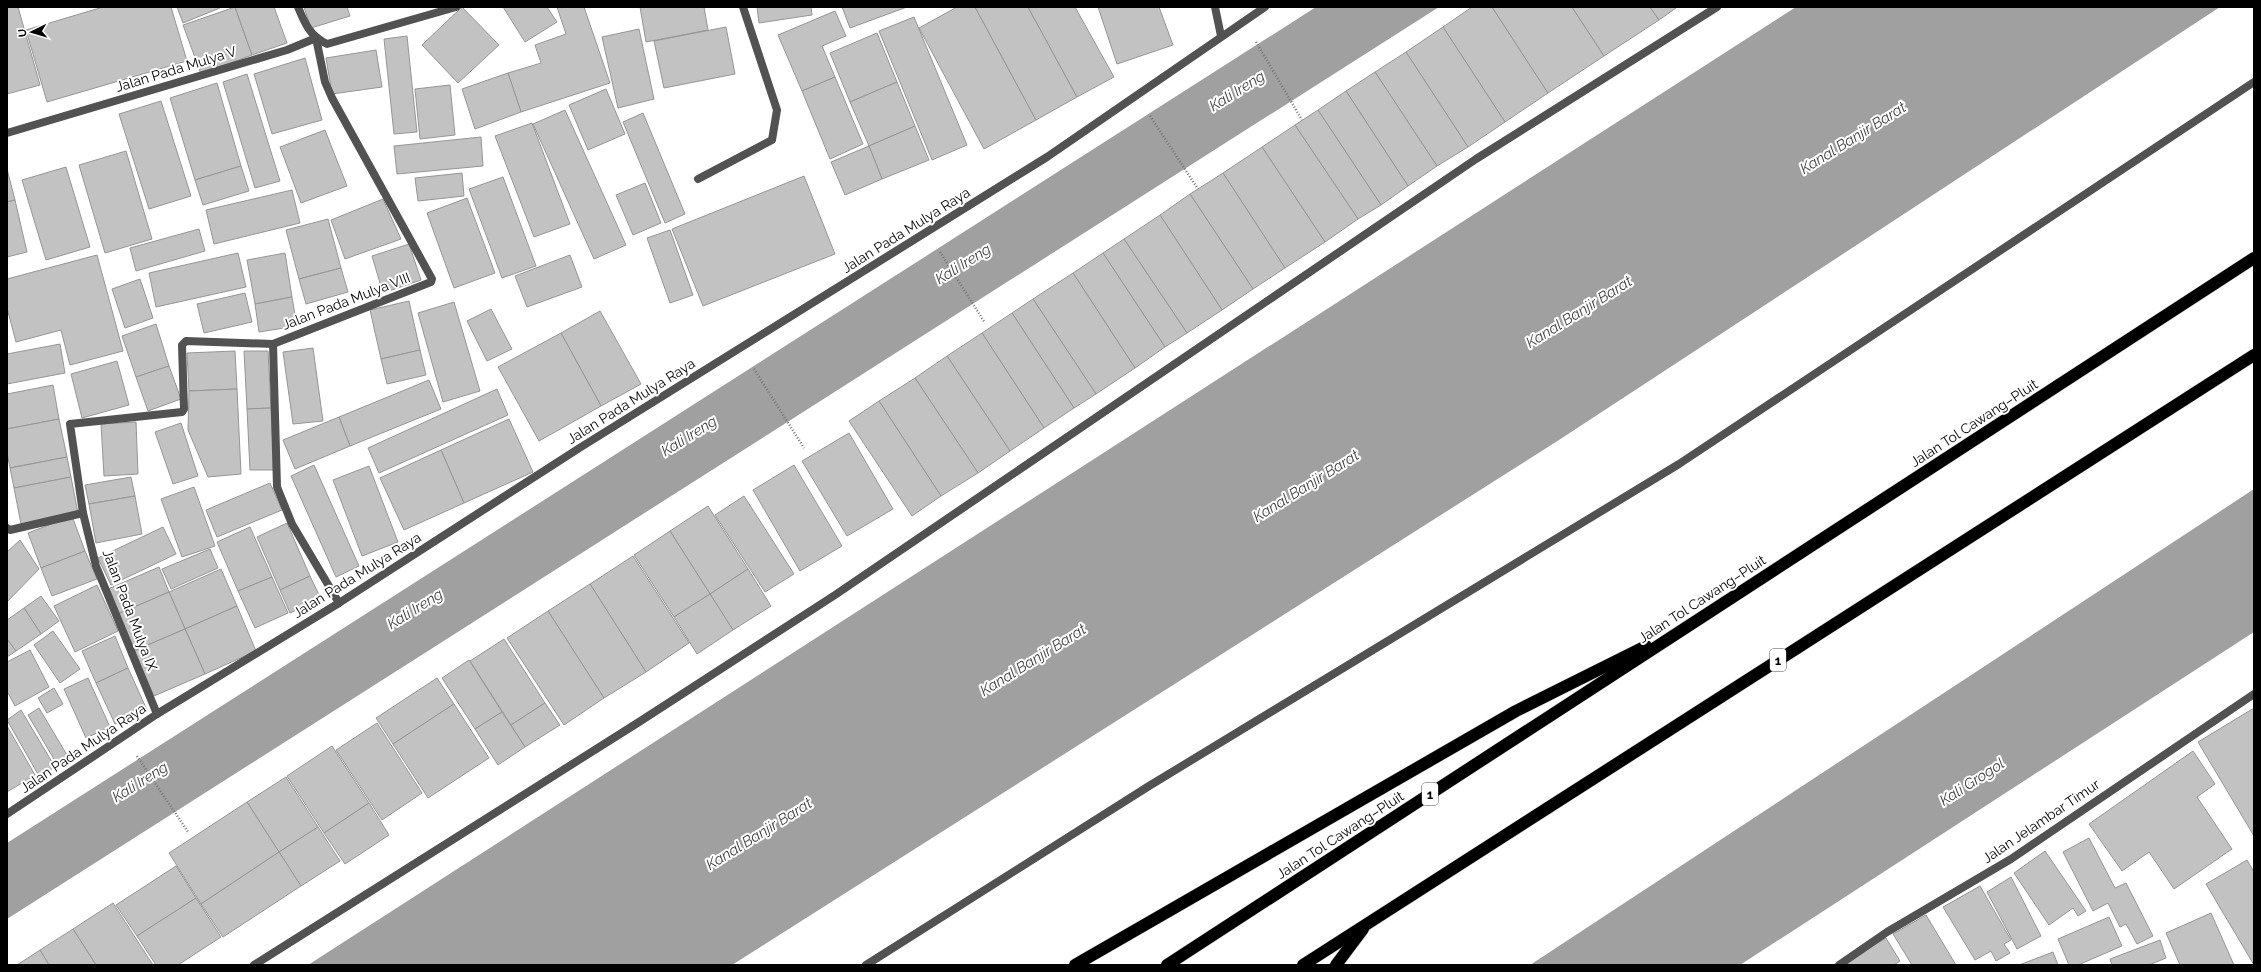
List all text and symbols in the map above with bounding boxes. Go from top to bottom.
north arrow [12,12,52,52]
text: U [16,28,29,38]
street label: Jalan Pada Mulya V [114,43,239,95]
water label: Kali Ireng [1206,67,1268,115]
water label: Kanal Banjir Barat [1797,98,1910,178]
street label: Jalan Pada Mulya Raya [839,184,973,276]
water label: Kali Ireng [932,240,994,288]
street label: Jalan Pada Mulya VIII [280,269,412,333]
water label: Kanal Banjir Barat [1523,272,1636,352]
street label: Jalan Pada Mulya Raya [564,355,698,447]
street label: Jalan Tol Cawang–Pluit [1907,376,2041,470]
water label: Kali Ireng [658,412,720,460]
water label: Kanal Banjir Barat [1250,446,1363,526]
street label: Jalan Pada Mulya Raya [290,529,424,621]
street label: Jalan Pada Mulya IX [99,547,161,673]
street label: Jalan Tol Cawang–Pluit [1635,552,1769,646]
water label: Kali Ireng [384,585,446,633]
water label: Kanal Banjir Barat [977,620,1090,700]
road number: 1 [1770,649,1786,671]
street label: Jalan Pada Mulya Raya [17,700,149,796]
water label: Kali Grogol [1936,754,2008,810]
water label: Kali Ireng [109,758,171,806]
street label: Jalan Jelambar Timur [1979,776,2103,866]
road number: 1 [1422,783,1438,805]
street label: Jalan Tol Cawang–Pluit [1273,788,1407,882]
water label: Kanal Banjir Barat [703,794,816,874]

